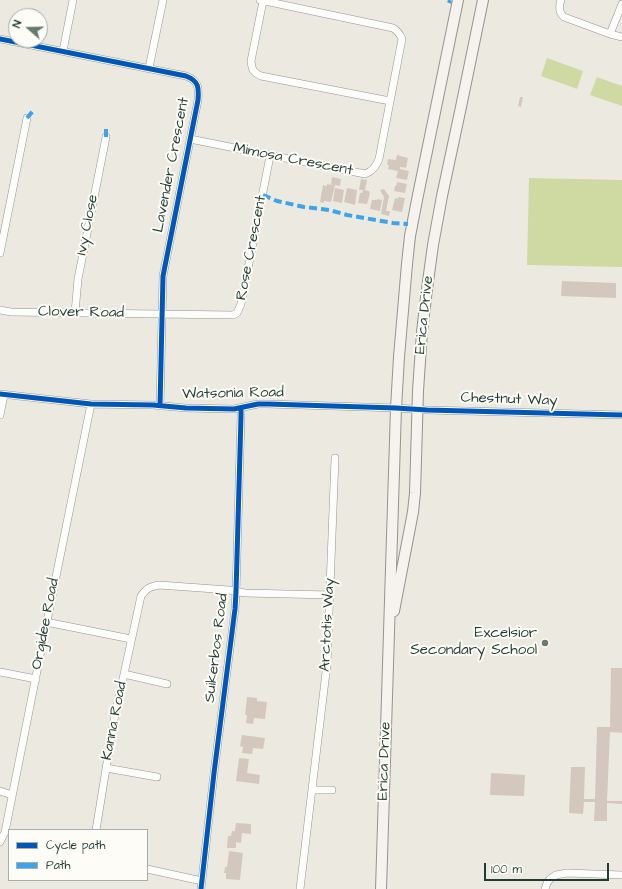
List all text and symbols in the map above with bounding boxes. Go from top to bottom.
north arrow [8,8,48,48]
text: N [9,18,25,30]
street label: Lavender Crescent [150,96,194,234]
street label: Mimosa Crescent [232,140,354,180]
street label: Ivy Close [73,193,103,257]
street label: Rose Crescent [233,194,271,302]
street label: Erica Drive [412,275,438,355]
street label: Clover Road [38,303,124,323]
street label: Watsonia Road [182,384,284,404]
street label: Chestnut Way [460,389,558,411]
street label: Orgidee Road [28,577,64,671]
street label: Arctotis Way [317,578,339,672]
street label: Suikerbos Road [201,592,233,704]
place label: Excelsior Secondary School [410,625,537,660]
marker: Excelsior Secondary School [540,638,550,648]
street label: Kanna Road [99,680,131,762]
street label: Erica Drive [375,721,395,801]
legend [8,829,148,881]
text: Cycle path [46,837,105,854]
scale bar [486,855,611,881]
text: Path [46,857,71,874]
text: 100 m [491,861,522,878]

